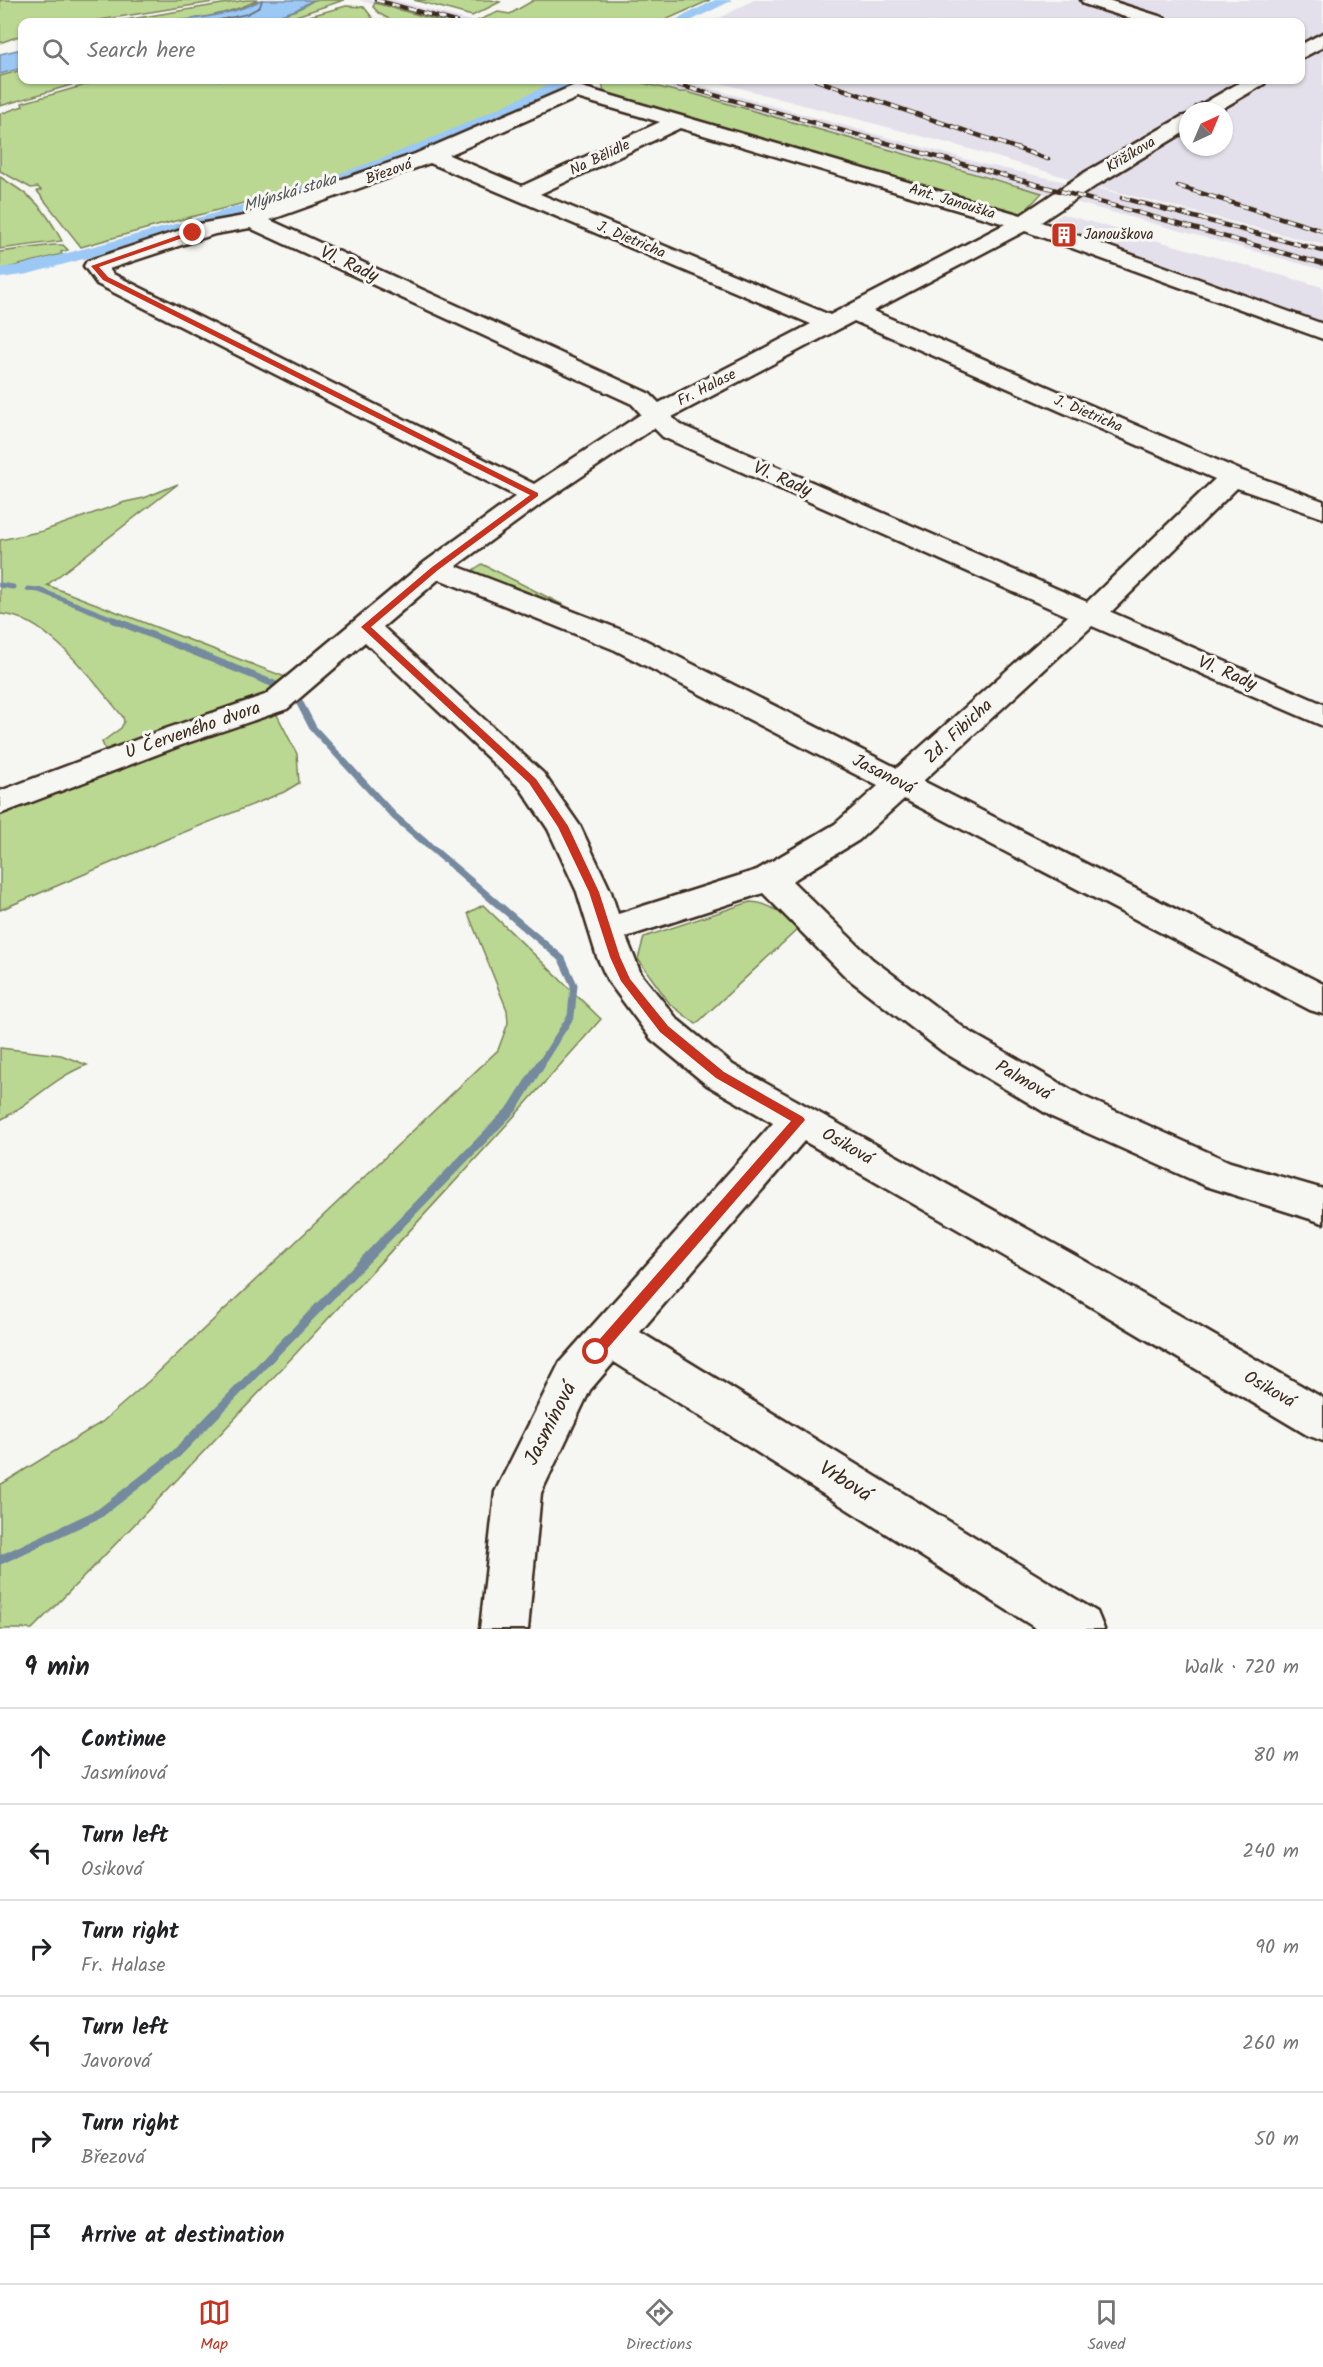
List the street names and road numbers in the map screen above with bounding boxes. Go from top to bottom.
street label: Křižíkova [1101,131,1161,179]
street label: Na Bělidle [566,133,635,183]
street label: Březová [362,152,417,191]
street label: Ant. Janouška [906,178,998,226]
street label: J. Dietricha [593,215,669,265]
street label: Vl. Rady [315,239,384,291]
street label: Fr. Halase [673,363,741,413]
street label: J. Dietricha [1050,389,1126,439]
street label: Vl. Rady [748,454,817,506]
street label: Vl. Rady [1193,649,1262,700]
street label: Zd. Fibicha [918,692,1000,772]
street label: U Červeného dvora [121,694,265,768]
street label: Jasanová [847,747,921,804]
street label: Palmová [989,1053,1058,1110]
street label: Osiková [816,1121,880,1174]
street label: Osiková [1238,1364,1302,1417]
street label: Jasmínová [516,1375,587,1472]
street label: Vrbová [812,1453,880,1512]

